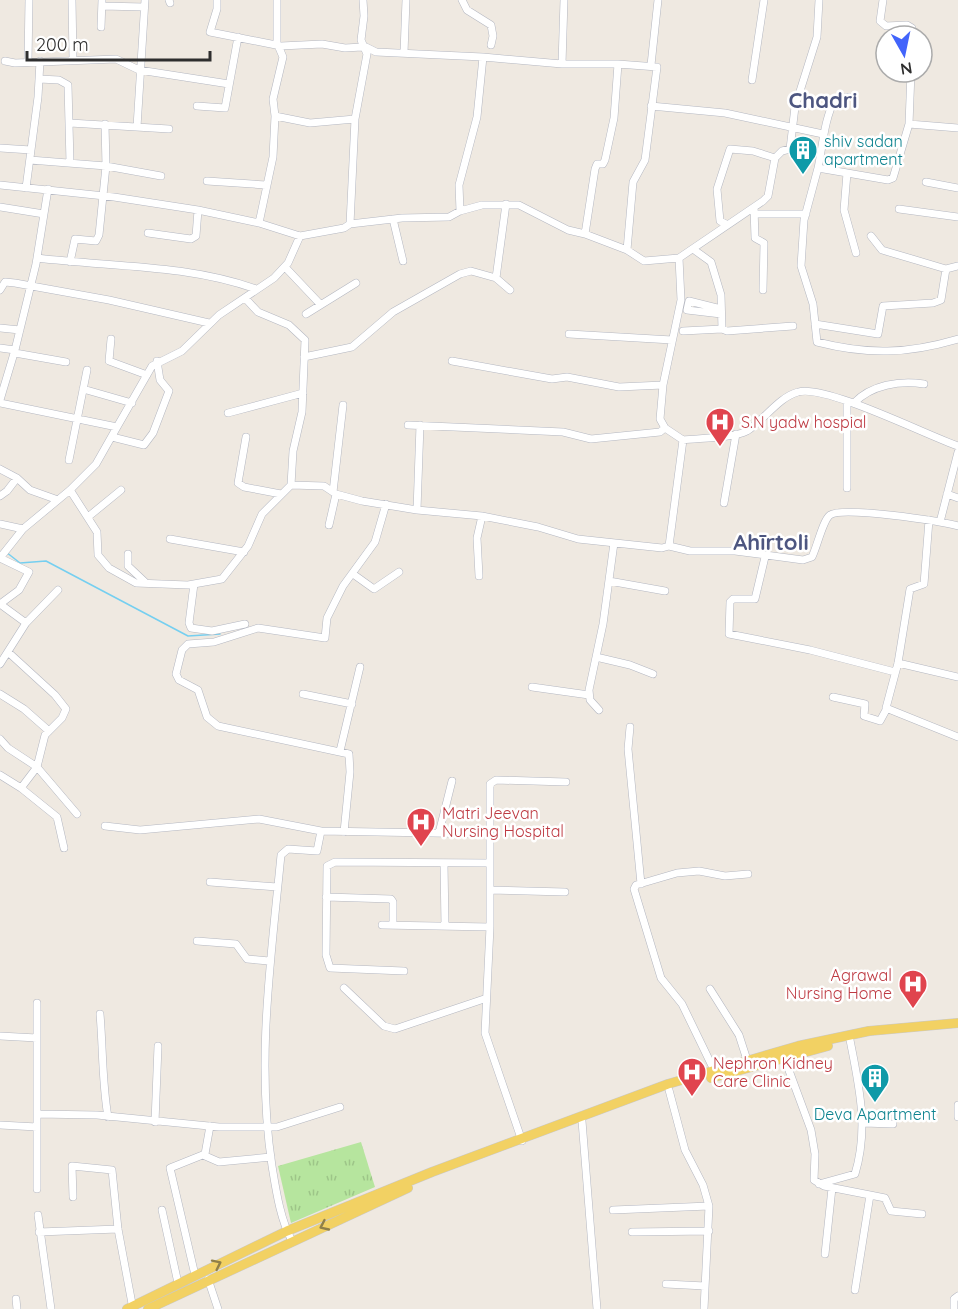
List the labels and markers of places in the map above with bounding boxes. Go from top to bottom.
place label: shiv sadan apartment [824,131,903,169]
building icon: shiv sadan apartment [787,134,819,176]
hospital icon: S.N yadw hospial [704,406,736,448]
place label: S.N yadw hospial [741,412,867,432]
place label: Matri Jeevan Nursing Hospital [442,803,564,841]
hospital icon: Matri Jeevan Nursing Hospital [405,806,437,848]
place label: Agrawal Nursing Home [786,965,892,1003]
hospital icon: Agrawal Nursing Home [897,968,929,1010]
place label: Nephron Kidney Care Clinic [713,1053,833,1091]
hospital icon: Nephron Kidney Care Clinic [676,1056,708,1098]
building icon: Deva Apartment [859,1062,891,1104]
place label: Deva Apartment [814,1104,936,1124]

